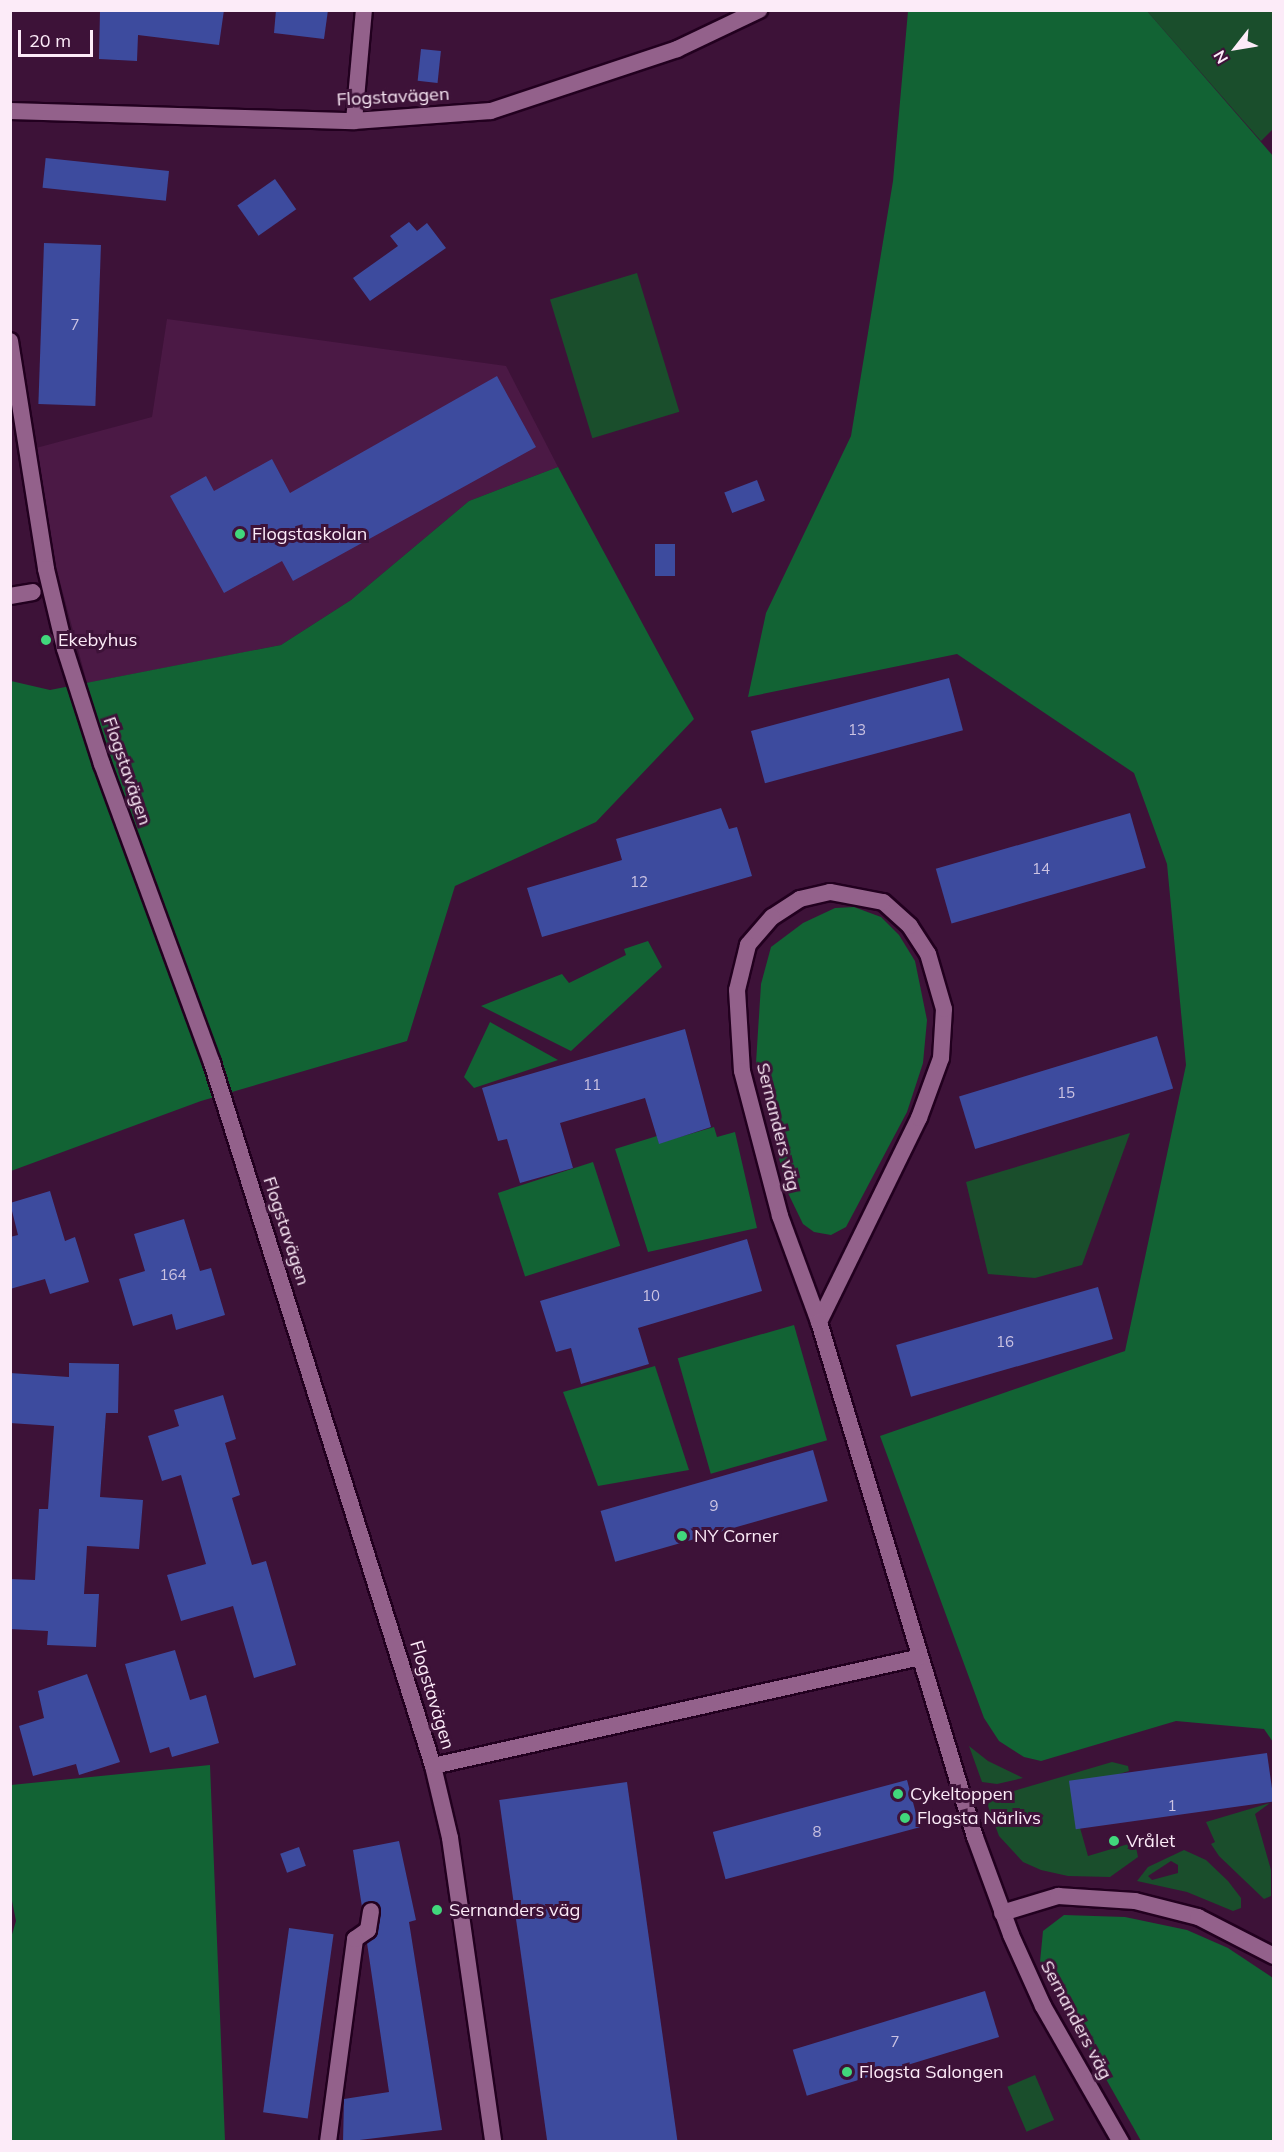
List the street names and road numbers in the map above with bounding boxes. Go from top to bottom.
street label: Flogstavägen [336,83,450,111]
street label: Flogstavägen [98,714,156,828]
street label: Sernanders väg [752,1061,804,1193]
street label: Flogstavägen [258,1174,314,1288]
street label: Flogstavägen [405,1638,459,1752]
street label: Sernanders väg [1036,1957,1116,2083]

